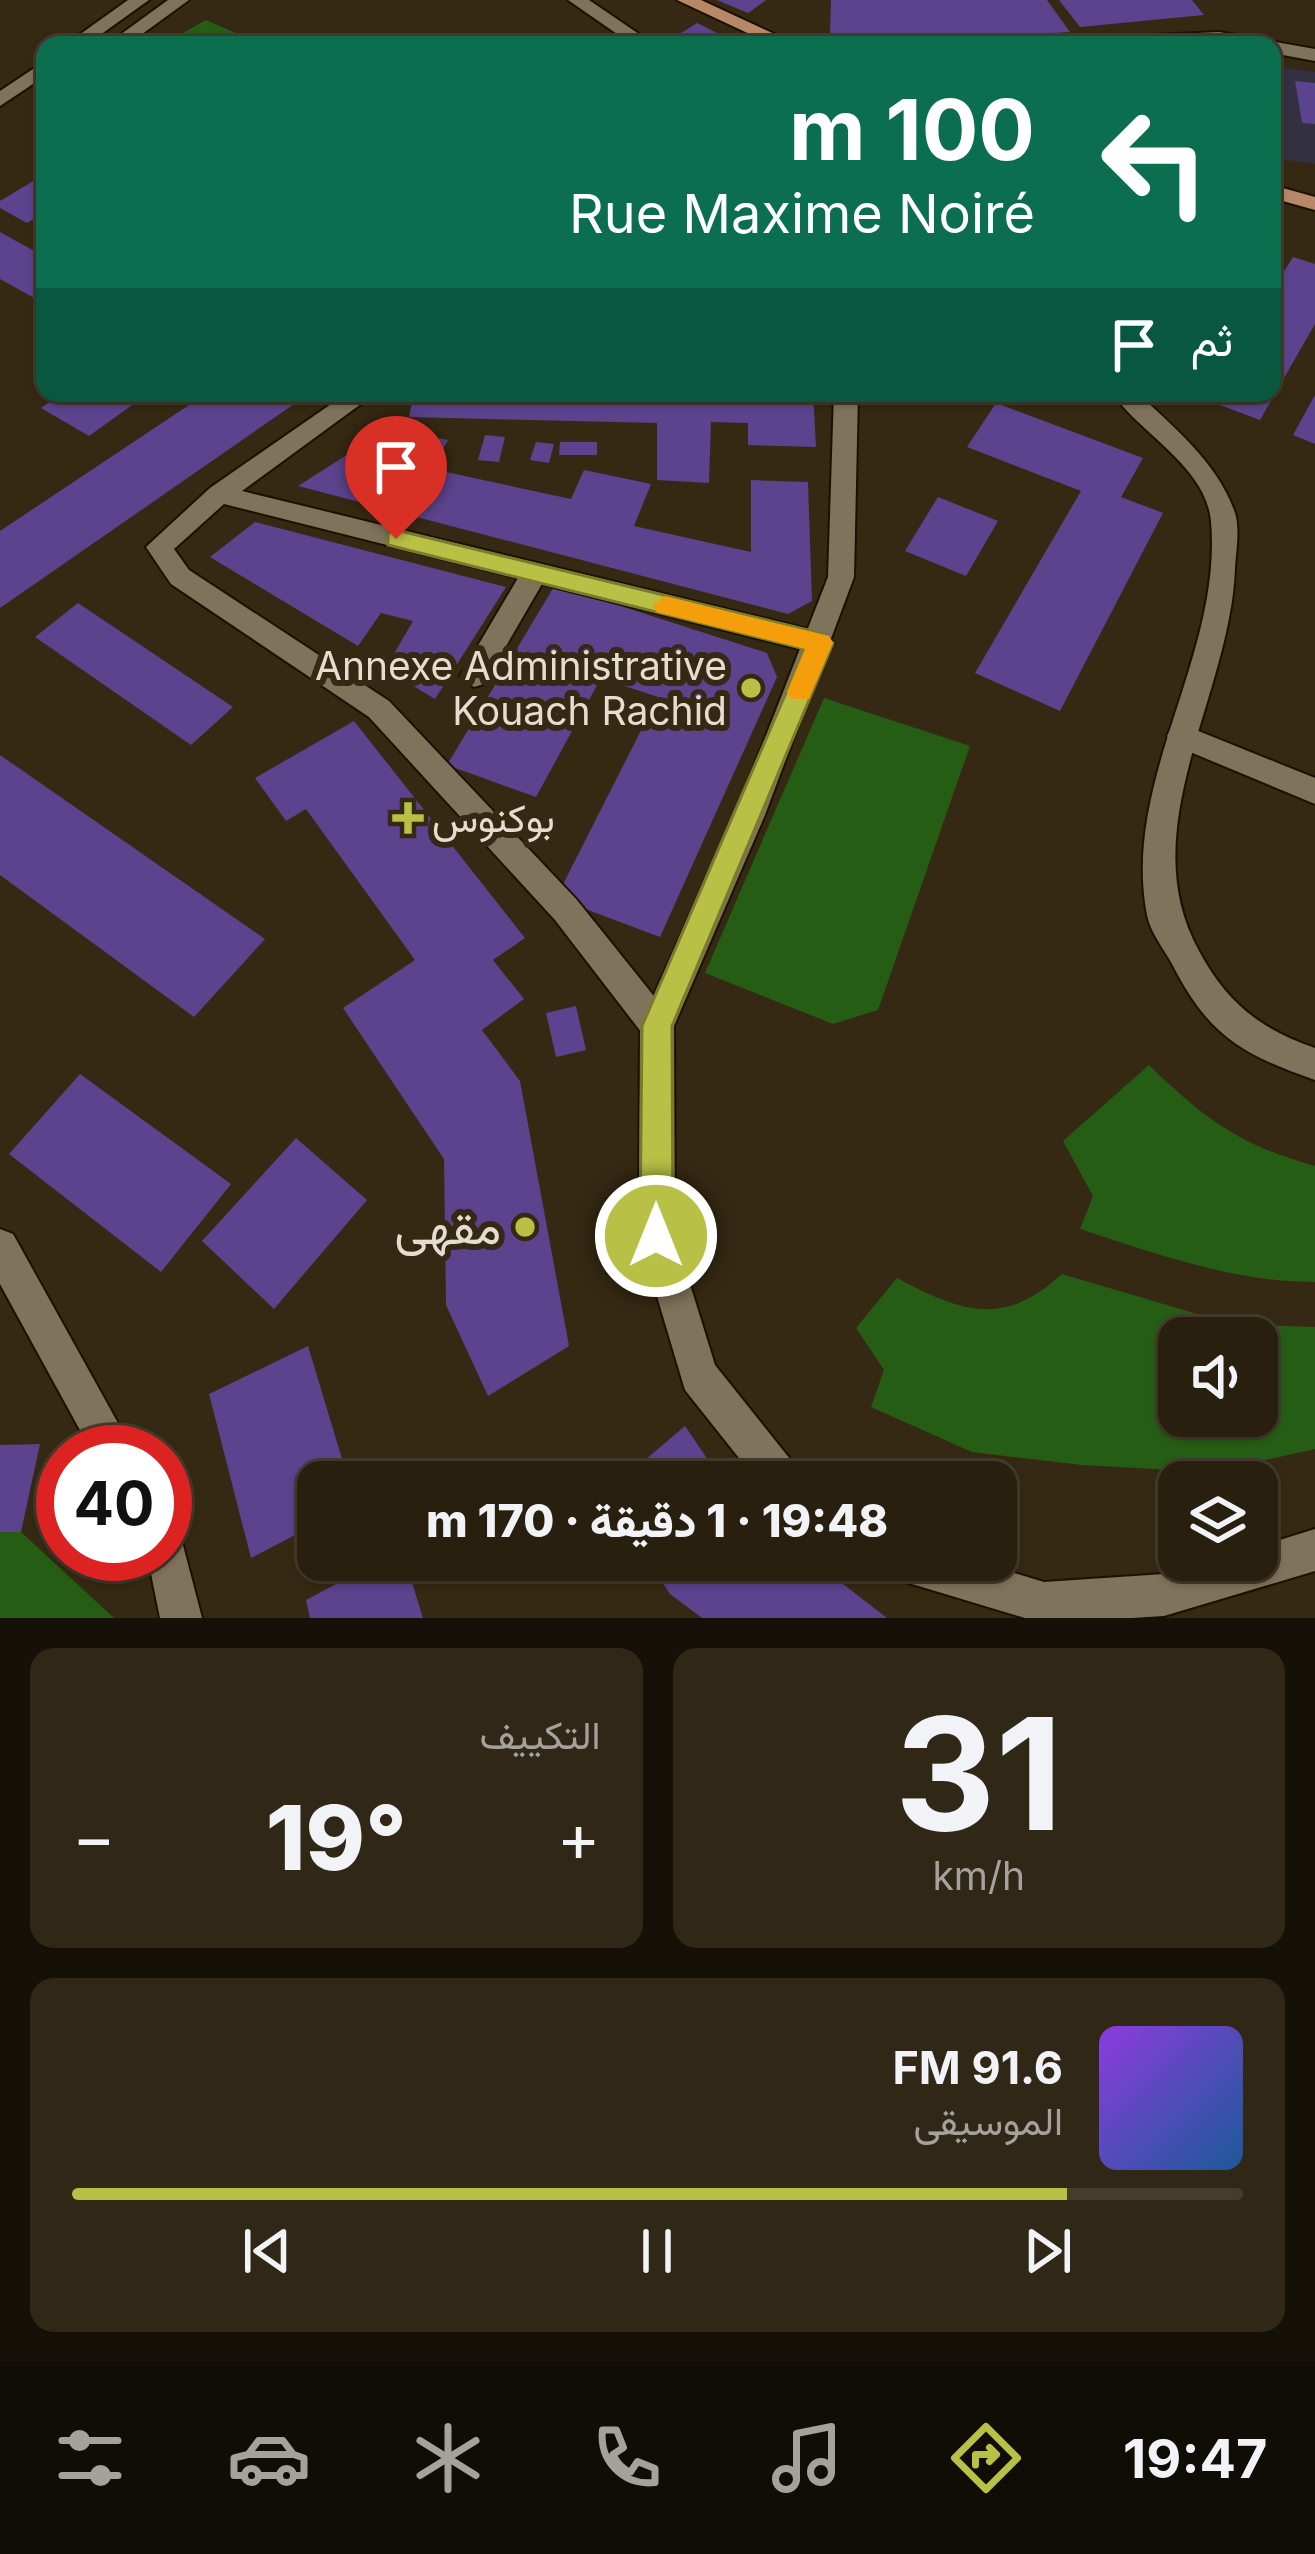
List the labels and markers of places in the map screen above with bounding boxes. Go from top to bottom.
pin [345,416,447,539]
place label: Annexe Administrative Kouach Rachid [315,642,727,734]
marker: Annexe Administrative Kouach Rachid [738,675,764,701]
place label: بوكنوس [432,794,555,843]
marker: بوكنوس [395,805,421,831]
place label: مقهى [395,1197,501,1257]
marker: مقهى [512,1214,538,1240]

